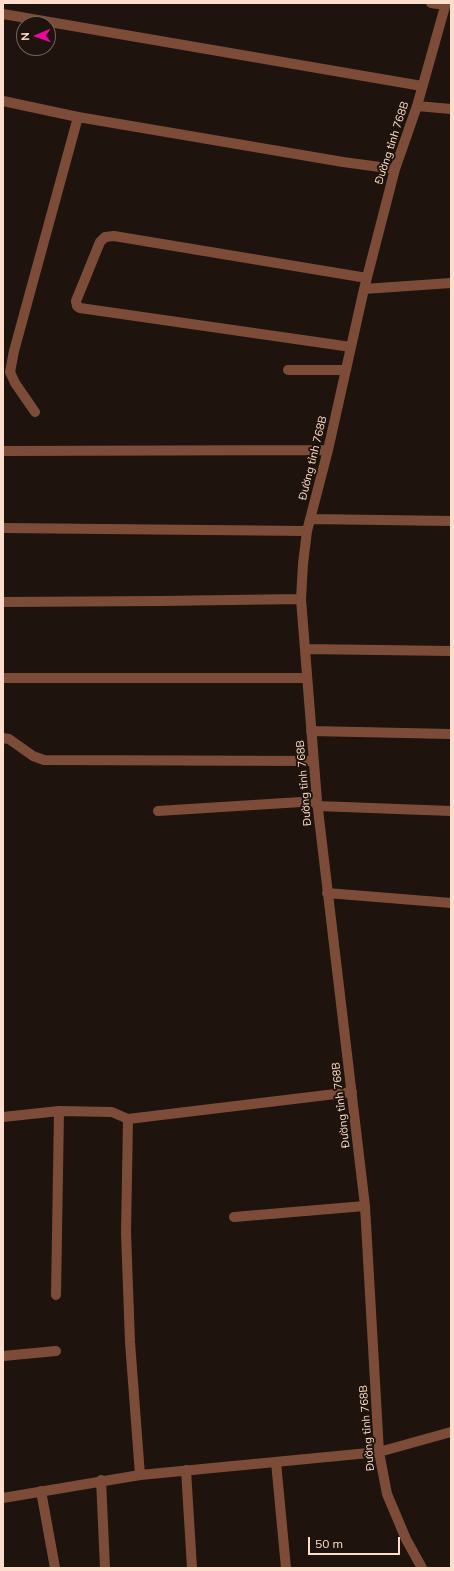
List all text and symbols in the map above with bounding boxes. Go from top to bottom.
north arrow [16,16,56,56]
text: N [18,32,32,41]
street label: Đường tỉnh 768B [372,100,412,186]
street label: Đường tỉnh 768B [296,415,330,501]
street label: Đường tỉnh 768B [294,739,314,827]
street label: Đường tỉnh 768B [329,1061,353,1149]
street label: Đường tỉnh 768B [357,1384,377,1472]
scale bar [310,1529,402,1555]
text: 50 m [315,1536,343,1551]

